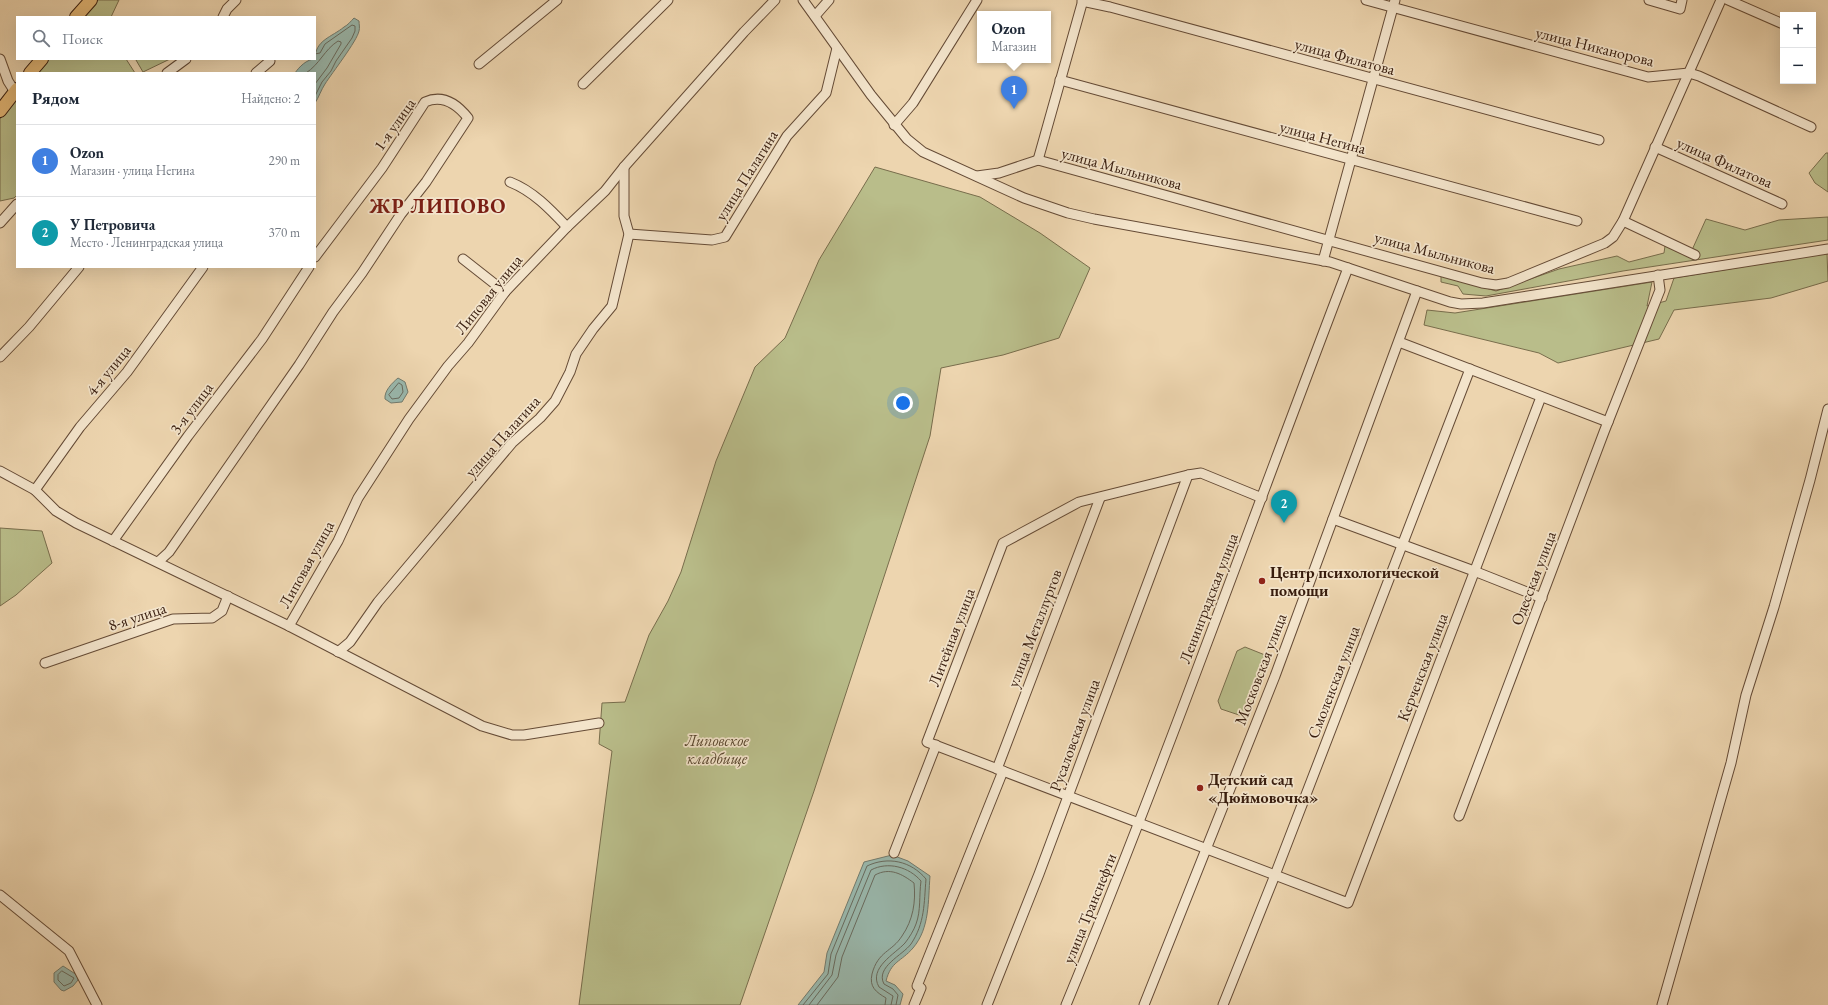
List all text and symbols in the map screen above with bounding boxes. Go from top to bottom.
popup [977,11,1051,63]
map controls [1780,12,1816,84]
button: + [1780,12,1816,48]
search box [16,16,316,60]
text: Ozon [992,19,1026,38]
street label: улица Никанорова [1533,22,1657,72]
icon: search [30,27,52,49]
text: Поиск [62,29,103,48]
street label: улица Филатова [1292,33,1398,80]
text: Магазин [992,38,1036,55]
button: − [1780,48,1816,84]
pin: 1 [1001,76,1027,109]
text: Рядом [32,87,80,109]
text: Найдено: 2 [241,90,300,107]
street label: 1-я улица [369,93,421,155]
street label: улица Негина [1277,116,1369,159]
street label: улица Палагина [710,125,783,225]
street label: улица Филатова [1673,132,1777,193]
street label: улица Мыльникова [1059,142,1185,195]
text: Ozon [70,143,104,162]
text: 1 [42,152,48,169]
text: 290 m [269,152,300,169]
text: Магазин · улица Негина [70,162,195,179]
district label: ЖР ЛИПОВО [369,193,506,219]
text: У Петровича [70,215,155,234]
text: 2 [42,224,48,241]
text: 370 m [269,224,300,241]
street label: улица Мыльникова [1372,226,1498,279]
text: Место · Ленинградская улица [70,234,223,251]
street label: Липовая улица [450,250,527,338]
street label: 4-я улица [81,340,136,400]
street label: 3-я улица [165,378,218,438]
street label: улица Палагина [460,391,545,482]
your location [893,393,913,413]
pin: 2 [1271,490,1297,523]
street label: Липовая улица [274,516,339,612]
street label: Одесская улица [1506,528,1561,628]
street label: Ленинградская улица [1174,530,1243,666]
place label: Центр психологической помощи [1270,562,1440,601]
street label: улица Металлургов [1002,566,1067,690]
marker: Центр психологической помощи [1257,576,1267,586]
street label: Литейная улица [923,585,980,689]
street label: 8-я улица [105,597,169,636]
street label: Керченская улица [1392,609,1453,724]
street label: Московская улица [1230,610,1292,728]
street label: Смоленская улица [1302,622,1365,741]
street label: Русаловская улица [1044,675,1105,794]
park label: Липовское кладбище [684,730,749,769]
place label: Детский сад «Дюймовочка» [1208,769,1318,808]
marker: Детский сад «Дюймовочка» [1195,783,1205,793]
street label: улица Транснефти [1058,849,1121,967]

